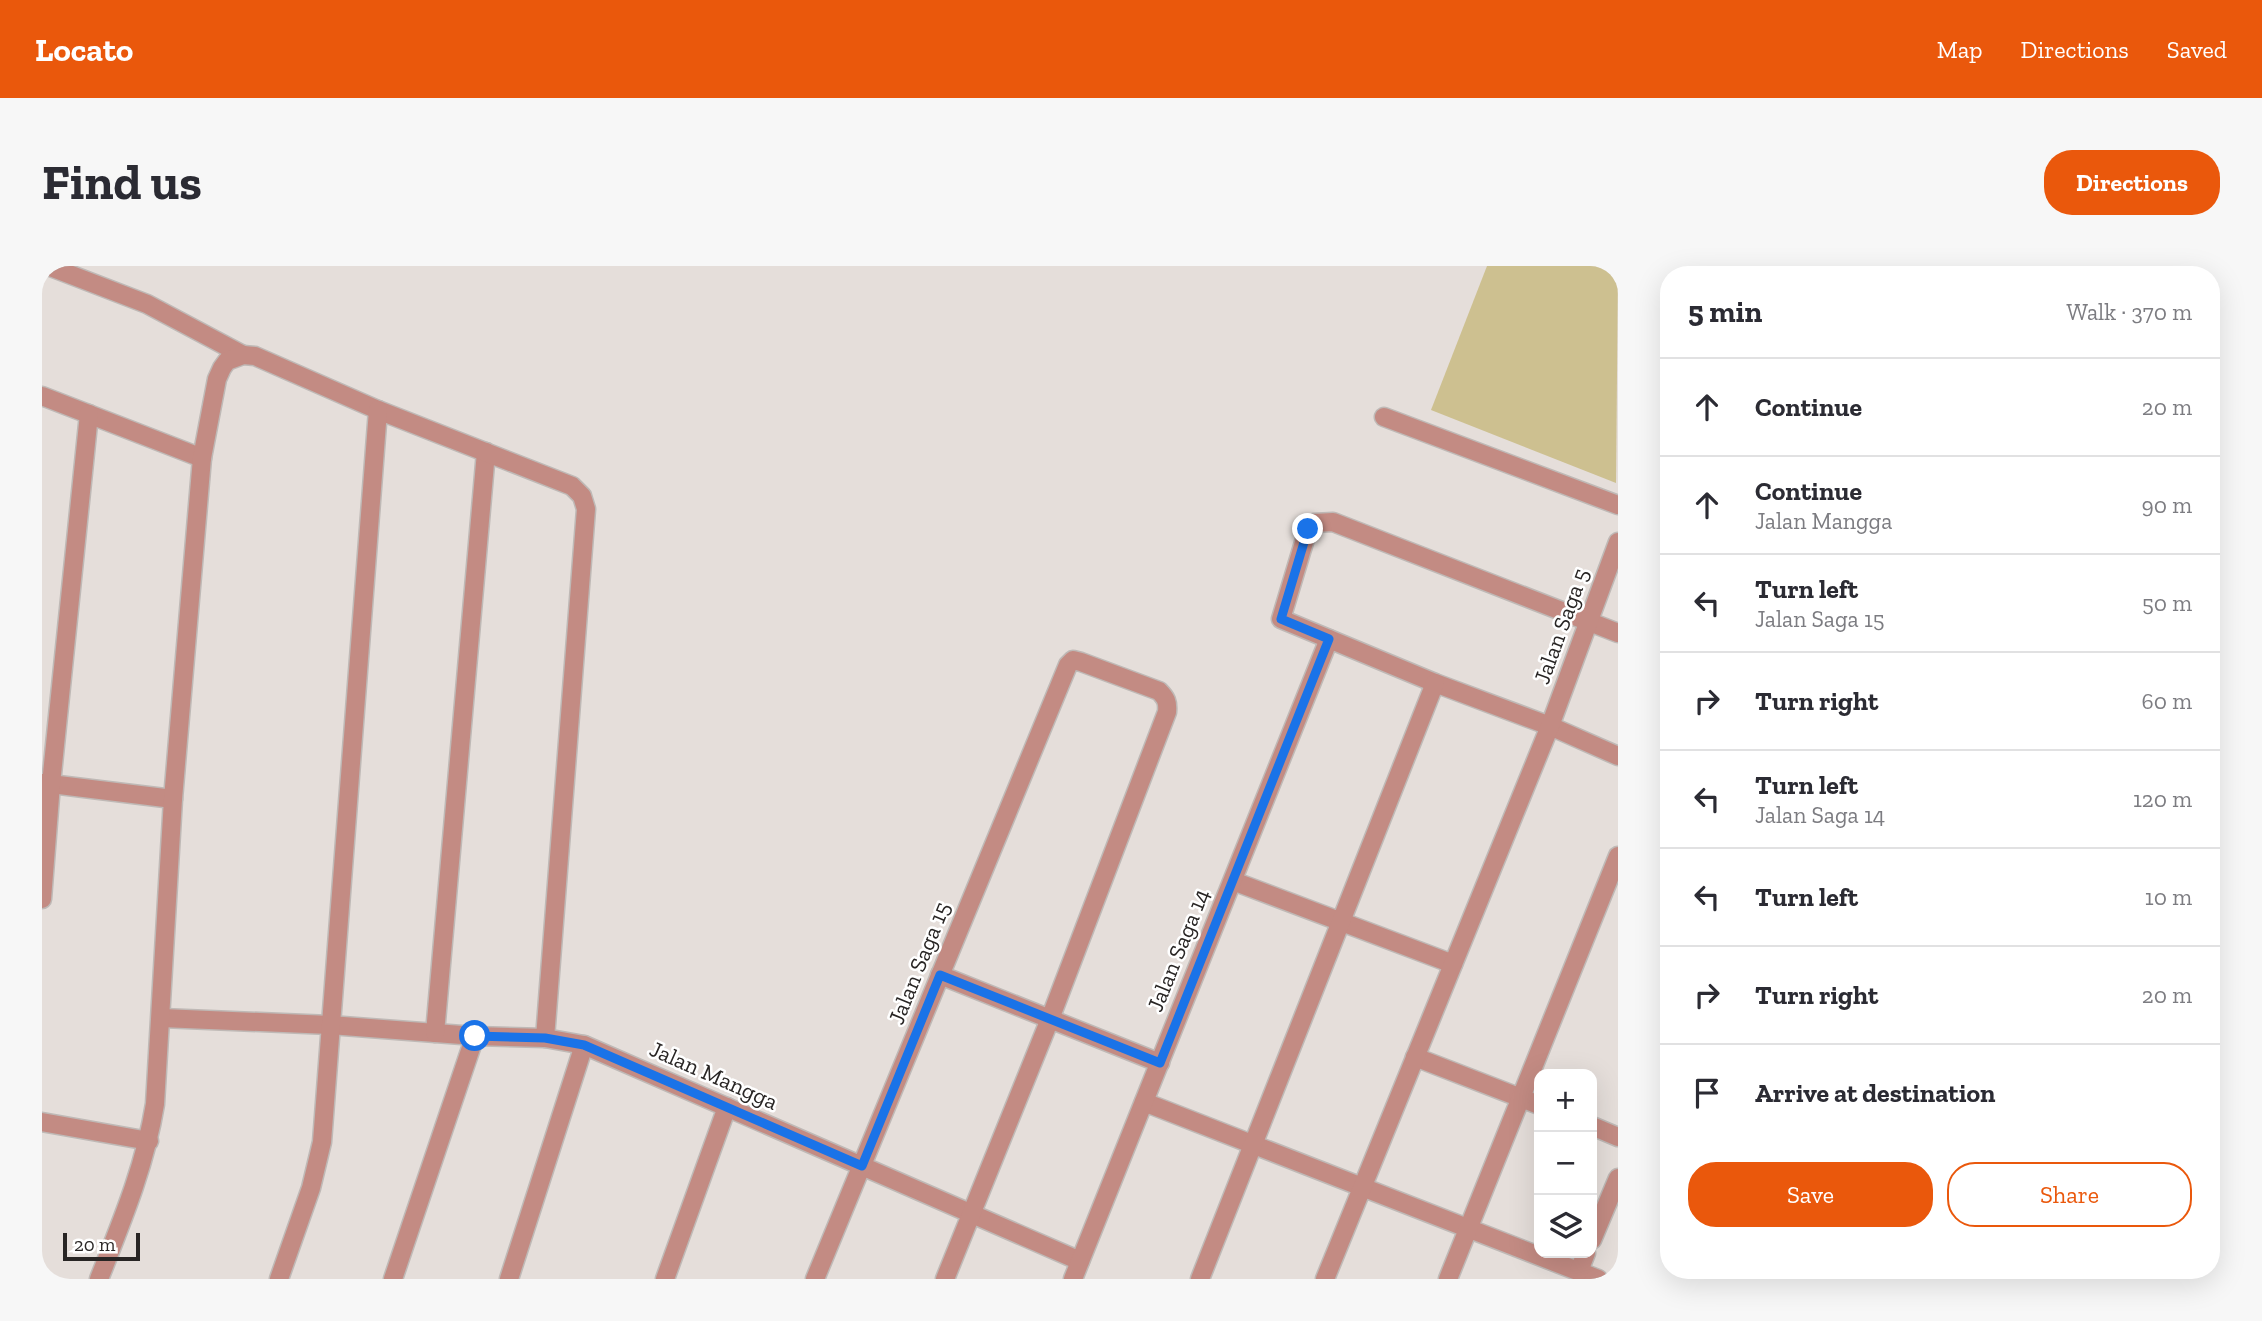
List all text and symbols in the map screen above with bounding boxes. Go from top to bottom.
text: Locato [35,30,133,69]
text: Map [1937,35,1983,64]
text: Directions [2021,35,2129,64]
text: Saved [2167,35,2227,64]
button: Directions [2044,150,2220,215]
text: Find us [42,153,202,212]
text: 5 min [1688,294,1762,330]
text: Walk · 370 m [2066,298,2192,326]
icon: ahead [1688,388,1726,426]
text: Continue [1755,391,1862,423]
text: 20 m [2142,393,2192,421]
text: Continue [1755,475,1862,507]
icon: ahead [1688,486,1726,524]
text: 90 m [2141,491,2192,519]
text: Jalan Mangga [1755,507,1892,535]
route end [1292,513,1323,544]
street label: Jalan Saga 5 [1527,565,1595,687]
text: Turn left [1755,573,1858,605]
icon: left [1688,584,1726,622]
text: 50 m [2142,589,2192,617]
text: Jalan Saga 15 [1755,605,1885,633]
icon: right [1688,682,1726,720]
text: Turn right [1755,685,1878,717]
text: 60 m [2141,687,2192,715]
text: Turn left [1755,769,1858,801]
icon: left [1688,780,1726,818]
text: 120 m [2133,785,2192,813]
text: Jalan Saga 14 [1755,801,1885,829]
icon: left [1688,878,1726,916]
text: Turn left [1755,881,1858,913]
text: 10 m [2145,883,2192,911]
street label: Jalan Saga 14 [1141,884,1215,1016]
street label: Jalan Saga 15 [882,898,956,1028]
icon: right [1688,976,1726,1014]
text: Turn right [1755,979,1878,1011]
text: 20 m [2142,981,2192,1009]
route start [459,1020,490,1051]
street label: Jalan Mangga [646,1034,782,1116]
map controls [1534,1069,1597,1258]
button: + [1534,1069,1597,1132]
icon: arrive [1688,1074,1726,1112]
text: Arrive at destination [1755,1077,1995,1109]
button: − [1534,1132,1597,1195]
button: Save [1688,1162,1933,1227]
button: Share [1947,1162,2192,1227]
button: layers [1534,1195,1597,1258]
scale bar [63,1230,140,1262]
text: 20 m [74,1233,115,1256]

